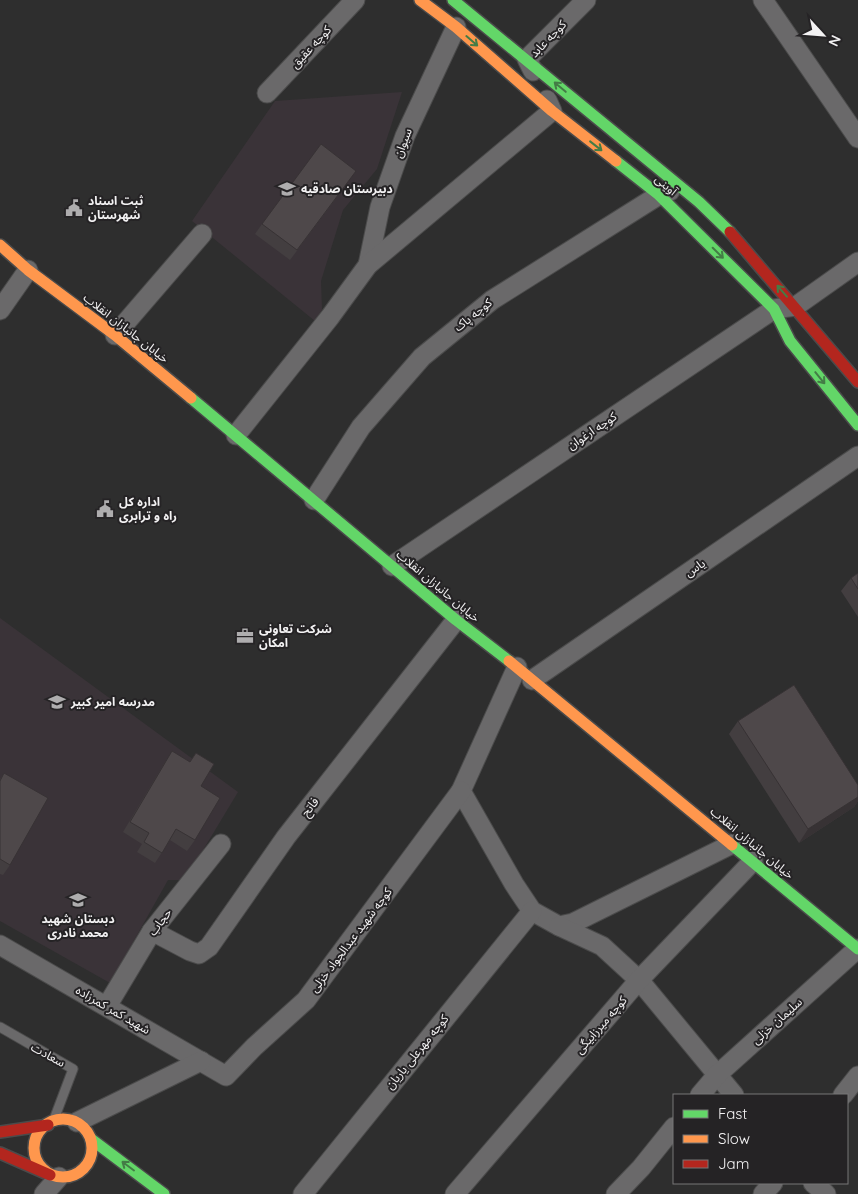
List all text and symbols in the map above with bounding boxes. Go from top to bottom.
north arrow [798,10,848,60]
street label: کوچه عابد [526,16,570,61]
street label: کوچه عقیق [287,21,336,72]
text: N [824,32,845,49]
one-way arrow [466,35,479,47]
one-way arrow [554,81,567,92]
street label: سیوان [390,126,415,160]
one-way arrow [590,140,603,151]
street label: آوینی [652,171,681,199]
school or university icon: دبیرستان صادقیه [277,179,297,199]
place label: دبیرستان صادقیه [301,181,393,196]
place label: ثبت اسناد شهرستان [88,193,143,222]
public building icon: ثبت اسناد شهرستان [64,198,84,218]
one-way arrow [712,247,724,260]
one-way arrow [776,284,788,297]
street label: خیابان جانبازان انقلاب [80,290,172,366]
street label: کوچه پاک [451,294,496,335]
one-way arrow [814,371,825,384]
street label: کوچه ارغوان [564,408,621,453]
place label: اداره کل راه و ترابری [119,494,177,523]
public building icon: اداره کل راه و ترابری [95,499,115,519]
street label: خیابان جانبازان انقلاب [393,546,483,625]
street label: یاس [682,555,708,580]
place label: شرکت تعاونی امکان [259,621,332,650]
office icon: شرکت تعاونی امکان [235,626,255,646]
school or university icon: مدرسه امیر کبیر [47,692,67,712]
place label: مدرسه امیر کبیر [70,694,155,709]
street label: فاتح [297,794,323,821]
street label: خیابان جانبازان انقلاب [707,803,797,882]
street label: کوچه شهید عبدالجواد خزلی [306,883,396,996]
school or university icon: دبستان شهید محمد نادری [68,890,88,910]
street label: حجاب [145,905,175,938]
place label: دبستان شهید محمد نادری [41,911,115,940]
street label: شهید کمر کمرزاده [73,982,153,1037]
street label: کوچه میرزابیگی [571,992,631,1057]
street label: سلیمان خزلی [748,994,805,1047]
street label: کوچه مهرعلی یاریان [382,1010,453,1093]
street label: سعادت [29,1039,68,1070]
legend [673,1094,848,1184]
text: Fast [718,1104,747,1123]
text: Slow [718,1129,750,1148]
text: Jam [718,1154,749,1173]
one-way arrow [122,1161,135,1172]

